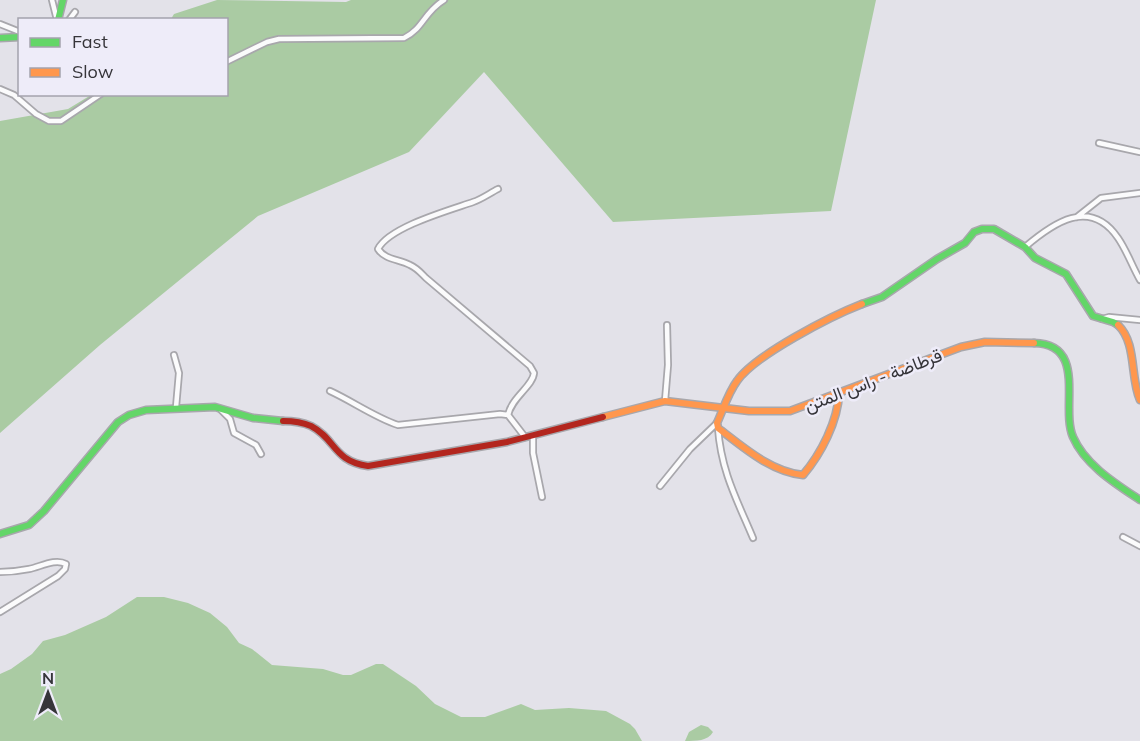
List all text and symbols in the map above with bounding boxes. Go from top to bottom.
legend [18,18,228,96]
text: Fast [72,30,108,53]
text: Slow [72,60,114,83]
street label: قرطاضة - راس المتن [801,343,945,417]
north arrow [18,663,78,723]
text: N [42,668,54,688]

